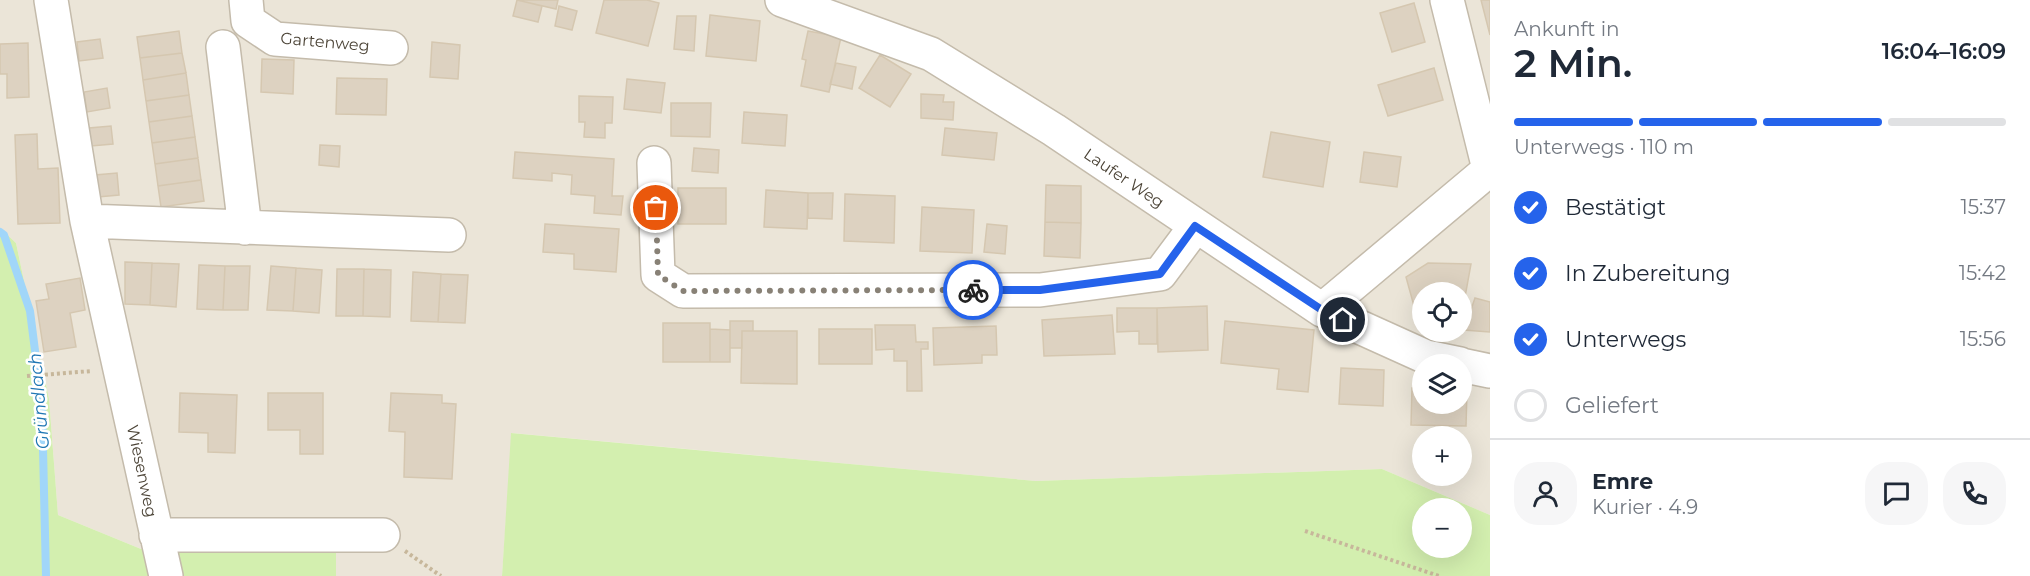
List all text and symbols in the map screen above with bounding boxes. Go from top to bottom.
text: Ankunft in [1514,17,1620,41]
street label: Gartenweg [280,29,370,55]
text: 16:04–16:09 [1882,38,2006,65]
text: 2 Min. [1514,39,1632,87]
text: Unterwegs · 110 m [1514,135,1694,159]
street label: Laufer Weg [1080,144,1168,212]
pin [630,182,681,233]
icon: bag [639,191,672,224]
icon: check [1514,191,1547,224]
text: Bestätigt [1565,194,1666,221]
text: 15:37 [1960,195,2006,219]
icon: check [1514,257,1547,290]
courier [943,260,1003,320]
text: In Zubereitung [1565,260,1731,287]
text: 15:42 [1959,261,2006,285]
icon: bike [957,274,990,307]
map controls [1412,282,1472,558]
button: locate [1412,282,1472,342]
pin [1317,294,1368,345]
icon: home [1326,303,1359,336]
icon: check [1514,323,1547,356]
text: Unterwegs [1565,326,1686,353]
text: 15:56 [1960,327,2006,351]
water label: Gründlach [24,352,54,450]
button: layers [1412,354,1472,414]
text: Geliefert [1565,392,1659,419]
street label: Wiesenweg [123,423,161,519]
button: + [1412,426,1472,486]
button: person [1514,462,1577,525]
button: chat [1865,462,1928,525]
button: phone [1943,462,2006,525]
text: Emre [1592,468,1653,495]
text: Kurier · 4.9 [1592,495,1698,519]
button: − [1412,498,1472,558]

